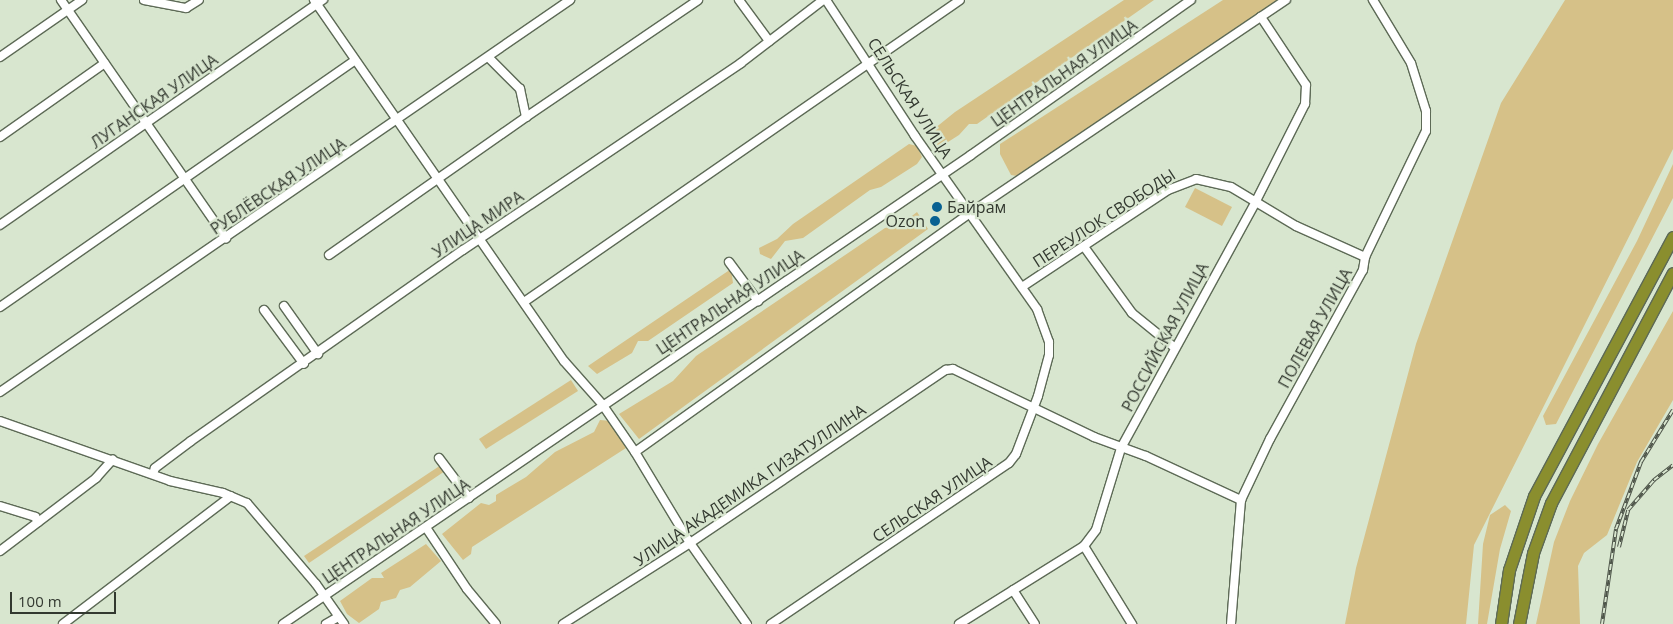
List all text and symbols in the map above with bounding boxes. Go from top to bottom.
street label: ЦЕНТРАЛЬНАЯ УЛИЦА [987,15,1141,131]
street label: СЕЛЬСКАЯ УЛИЦА [864,34,956,162]
street label: ЛУГАНСКАЯ УЛИЦА [87,50,221,152]
street label: РУБЛЁВСКАЯ УЛИЦА [207,134,349,238]
street label: ПЕРЕУЛОК СВОБОДЫ [1029,165,1179,271]
street label: УЛИЦА МИРА [429,187,527,261]
place label: Байрам [947,197,1006,217]
marker: Байрам [931,201,943,213]
place label: Ozon [886,211,925,231]
marker: Ozon [929,215,941,227]
street label: ЦЕНТРАЛЬНАЯ УЛИЦА [653,245,807,359]
street label: РОССИЙСКАЯ УЛИЦА [1118,259,1212,415]
street label: ПОЛЕВАЯ УЛИЦА [1274,265,1356,391]
street label: УЛИЦА АКАДЕМИКА ГИЗАТУЛЛИНА [631,400,869,570]
street label: СЕЛЬСКАЯ УЛИЦА [869,452,995,546]
street label: ЦЕНТРАЛЬНАЯ УЛИЦА [319,474,473,588]
scale bar [12,582,119,614]
text: 100 m [18,591,62,611]

